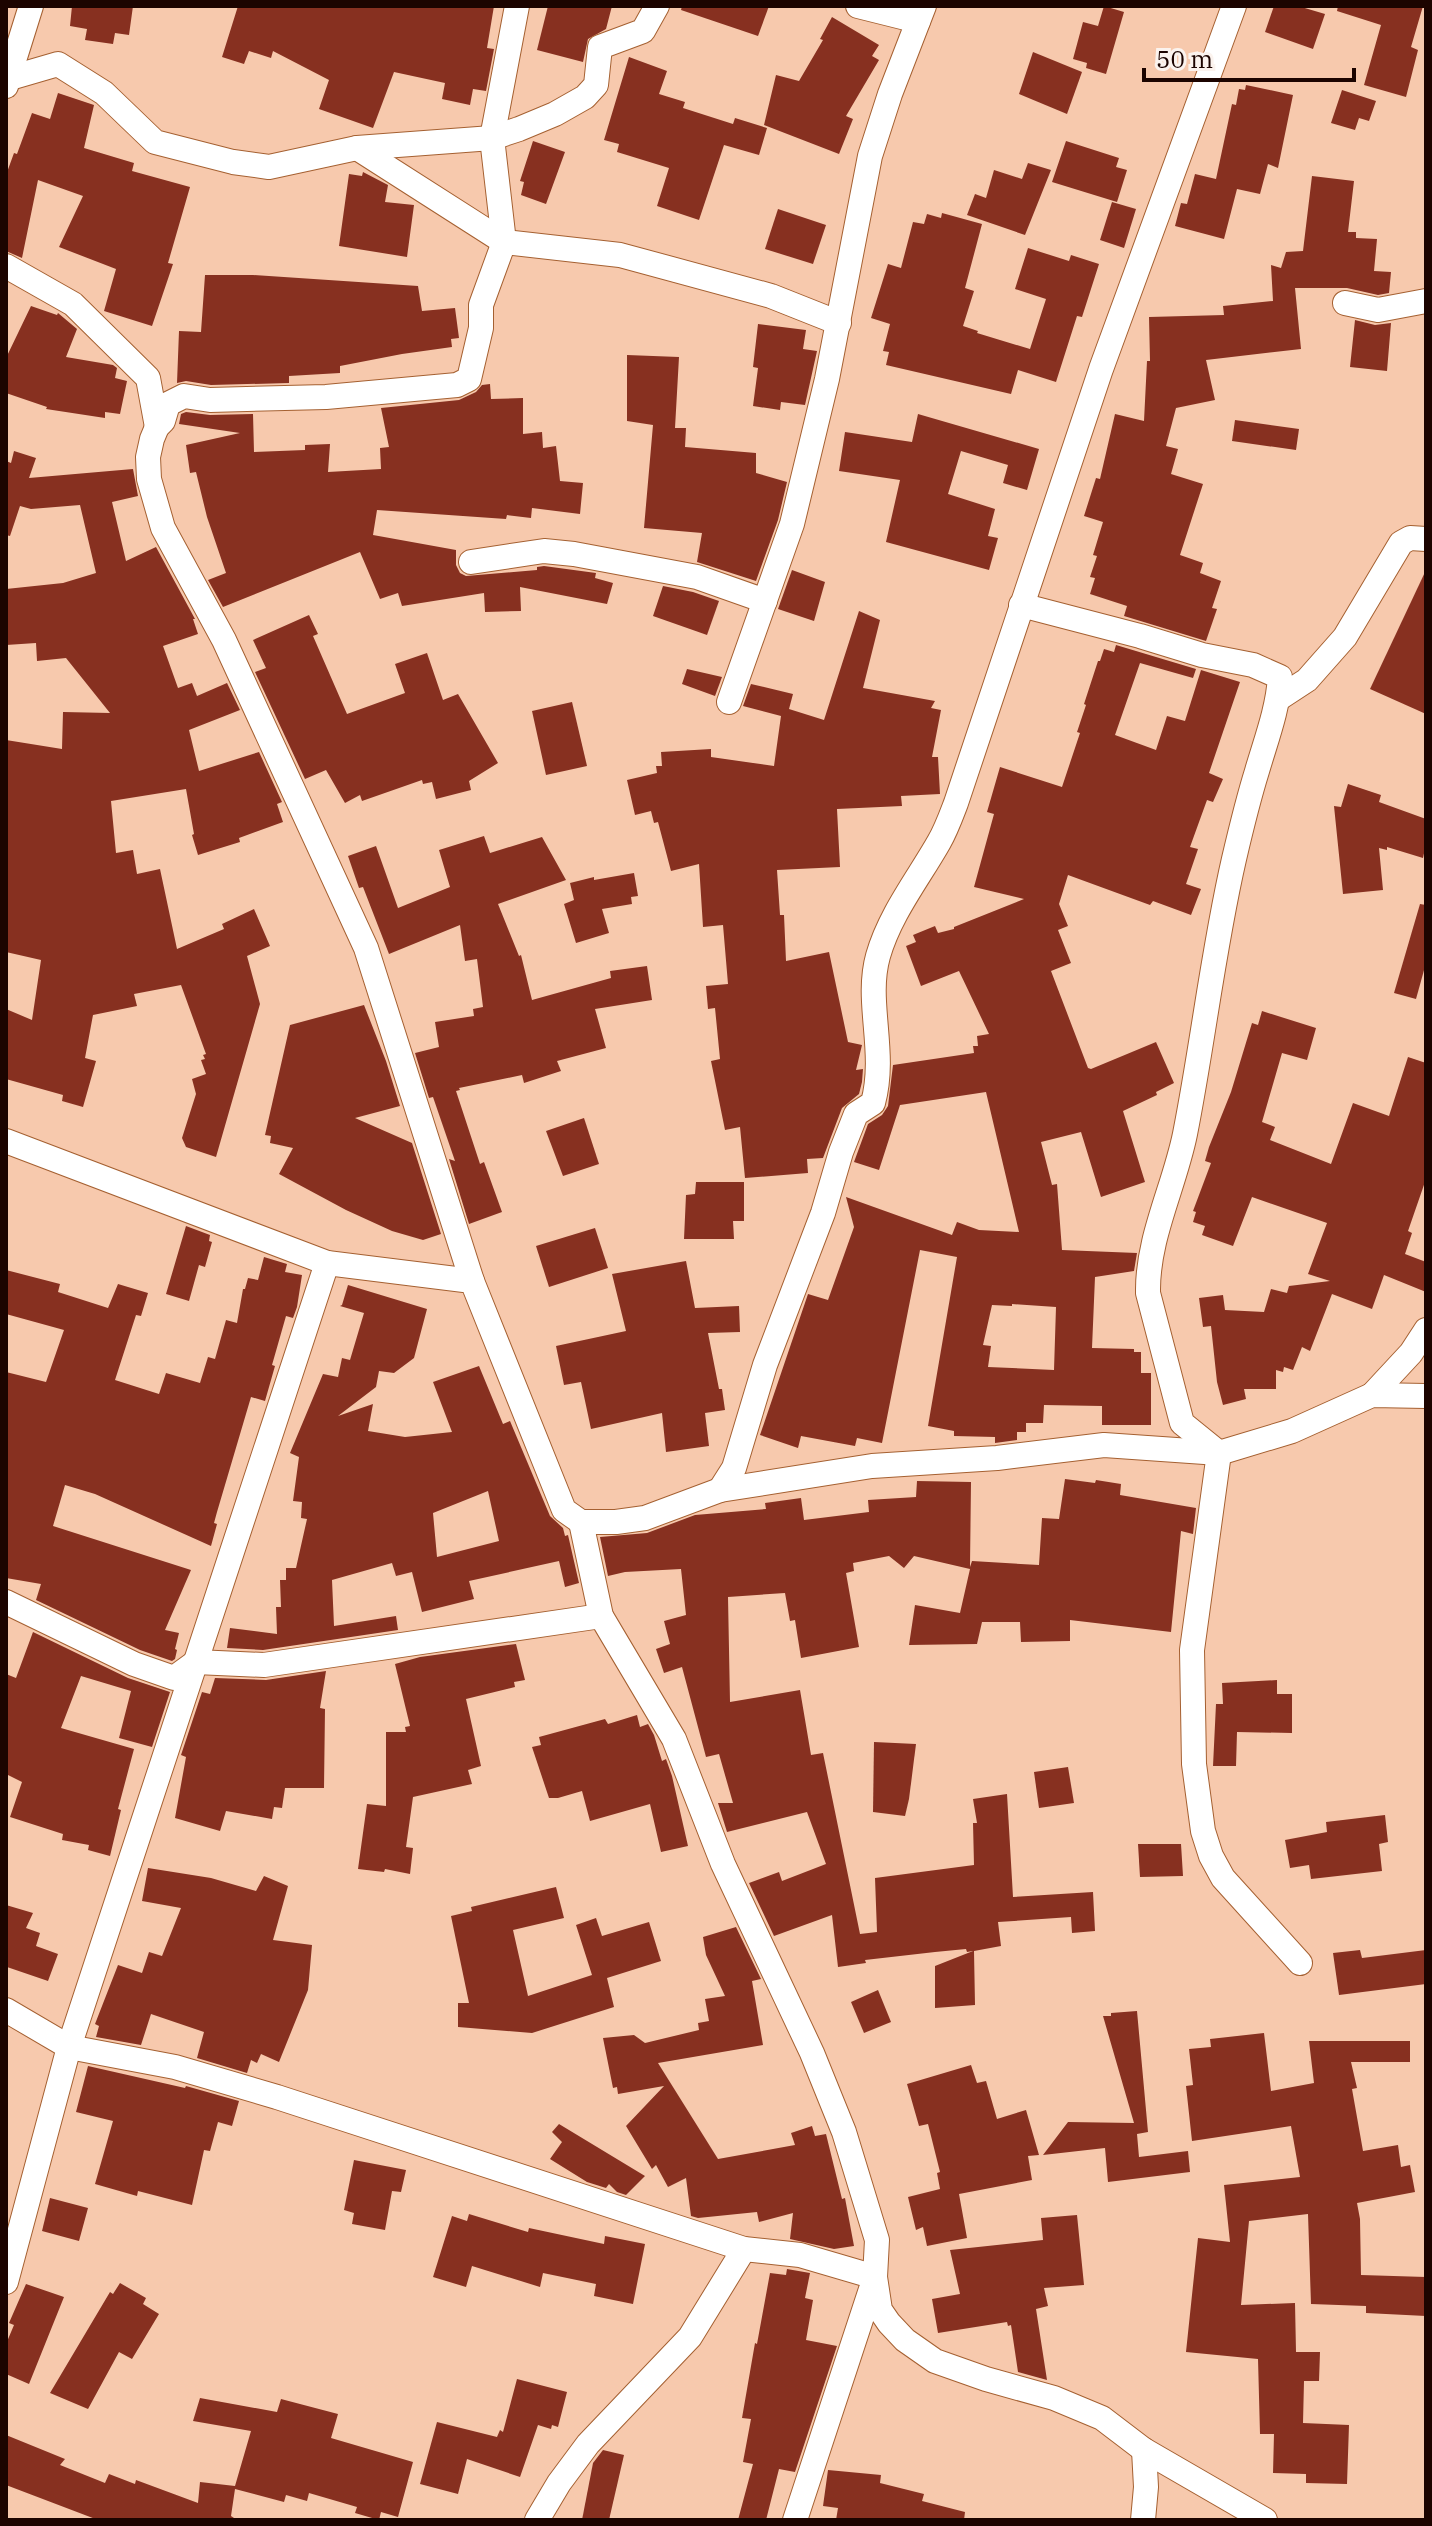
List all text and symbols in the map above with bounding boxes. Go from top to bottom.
scale bar [1144,32,1354,82]
text: 50 m [1156,43,1213,75]

